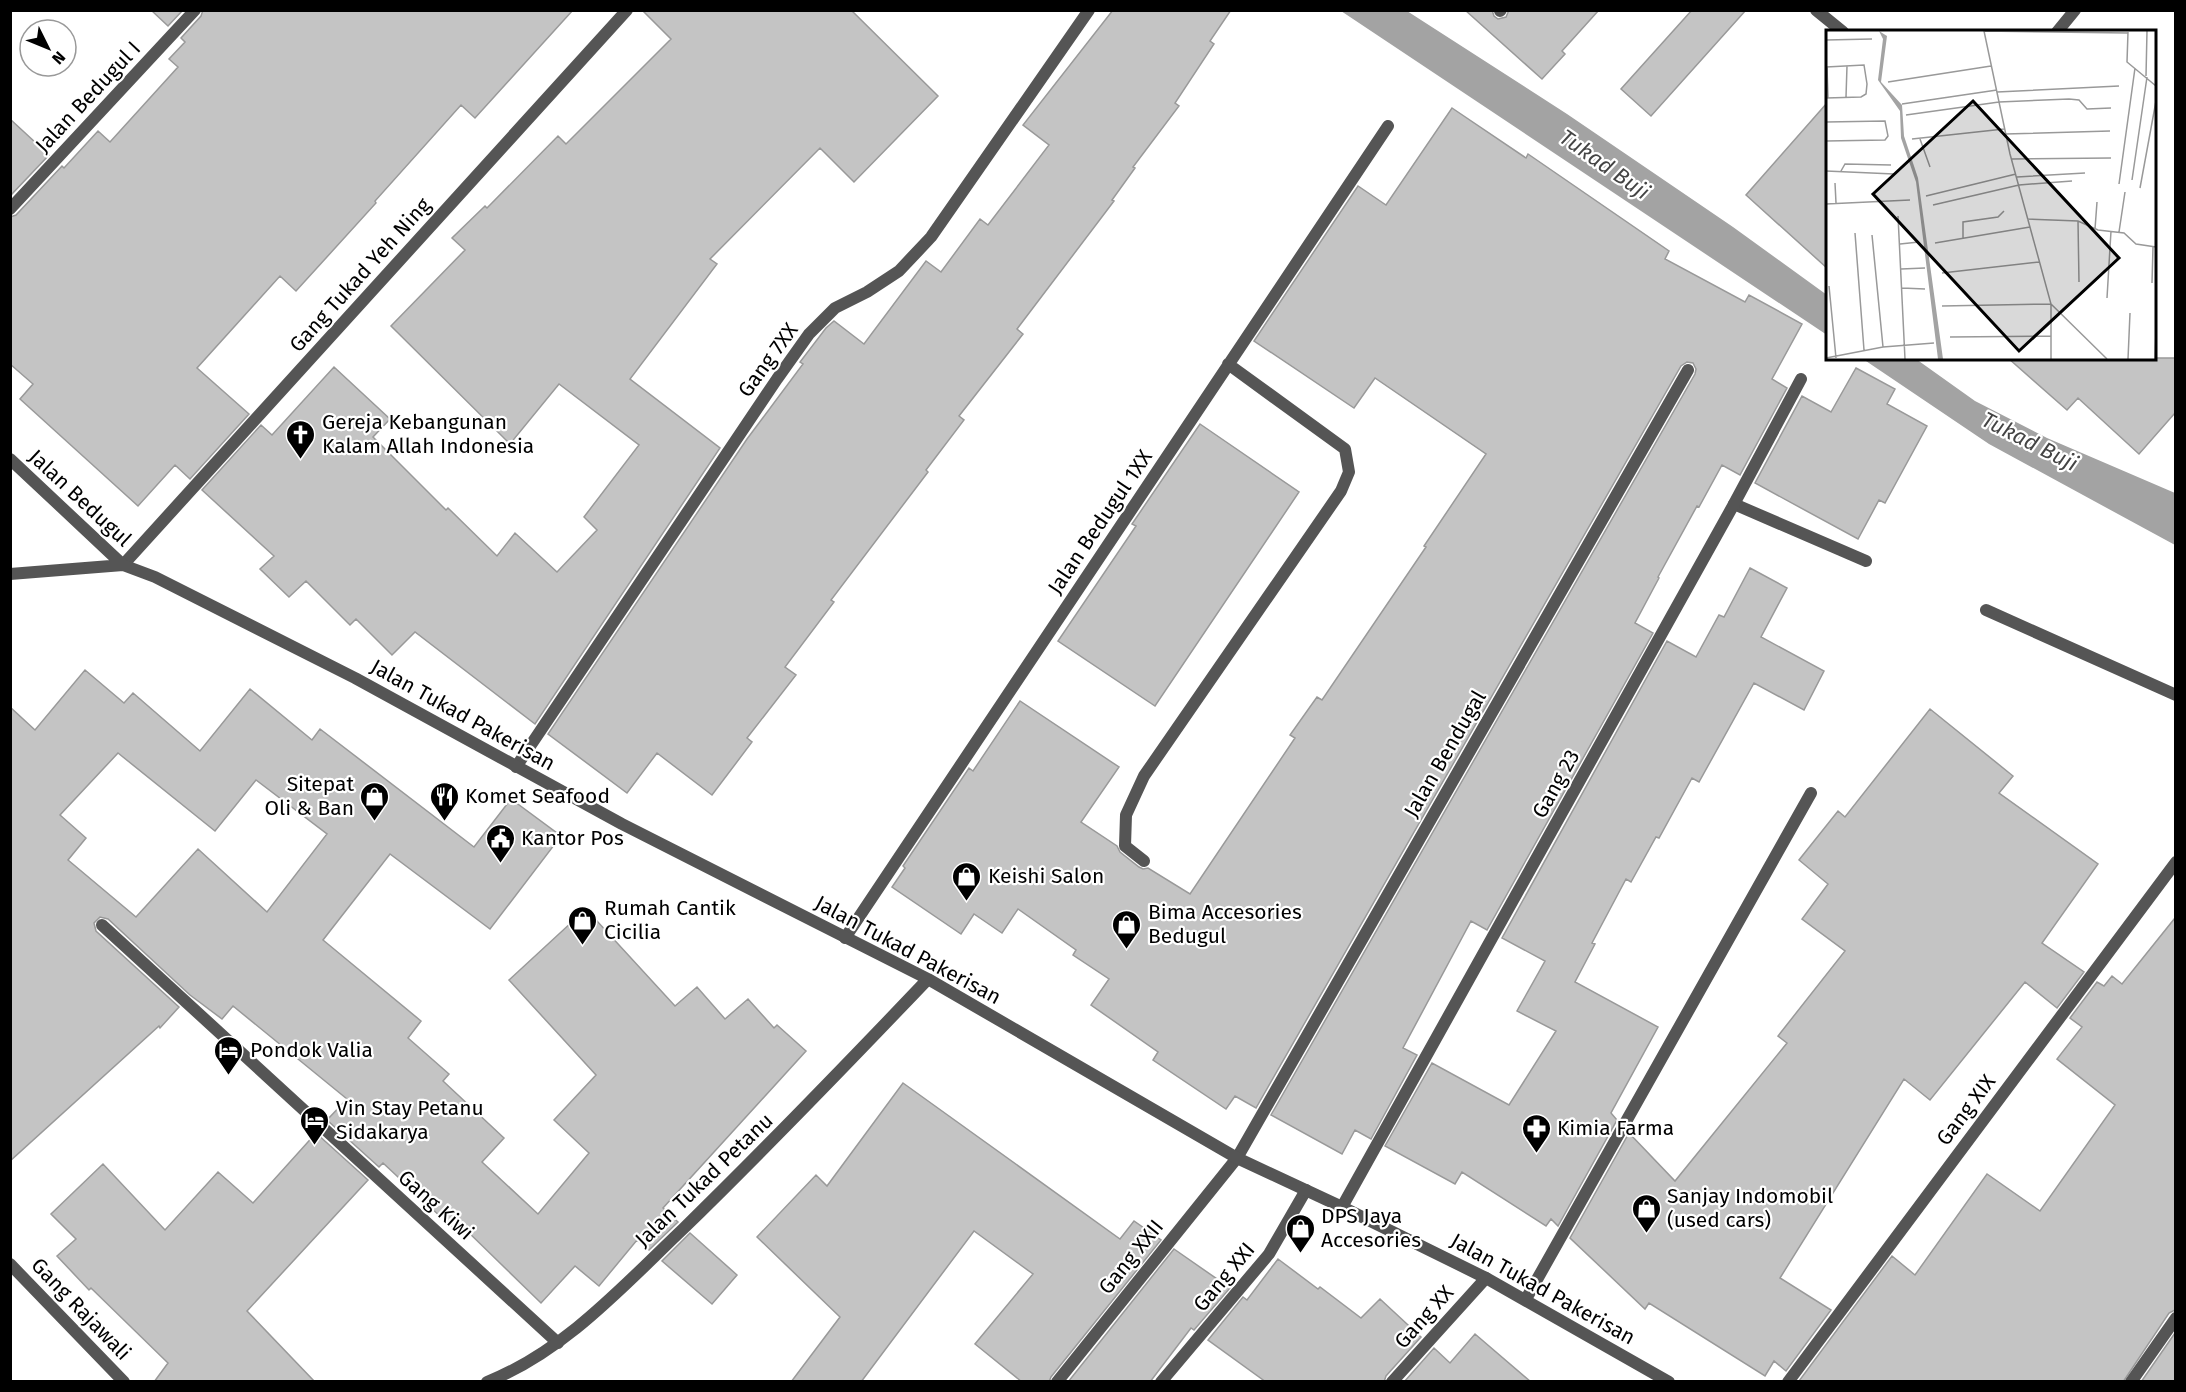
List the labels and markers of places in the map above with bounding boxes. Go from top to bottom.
place label: Gereja Kebangunan Kalam Allah Indonesia [322,409,534,459]
church icon: Gereja Kebangunan Kalam Allah Indonesia [285,418,317,460]
place label: Sitepat Oli & Ban [264,771,354,821]
shop icon: Sitepat Oli & Ban [359,780,391,822]
restaurant icon: Komet Seafood [428,780,460,822]
place label: Komet Seafood [465,783,610,809]
public building icon: Kantor Pos [484,822,516,864]
place label: Kantor Pos [521,825,624,851]
shop icon: Keishi Salon [951,860,983,902]
place label: Keishi Salon [988,863,1104,889]
place label: Rumah Cantik Cicilia [604,895,736,945]
place label: Bima Accesories Bedugul [1148,899,1302,949]
shop icon: Rumah Cantik Cicilia [567,904,599,946]
shop icon: Bima Accesories Bedugul [1111,908,1143,950]
hotel icon: Pondok Valia [213,1034,245,1076]
place label: Pondok Valia [250,1037,373,1063]
place label: Vin Stay Petanu Sidakarya [336,1095,484,1145]
hotel icon: Vin Stay Petanu Sidakarya [299,1104,331,1146]
pharmacy icon: Kimia Farma [1520,1112,1552,1154]
place label: Kimia Farma [1557,1115,1674,1141]
place label: Sanjay Indomobil (used cars) [1667,1183,1833,1233]
shop icon: Sanjay Indomobil (used cars) [1630,1192,1662,1234]
place label: DPS Jaya Accesories [1321,1203,1421,1253]
shop icon: DPS Jaya Accesories [1284,1212,1316,1254]

